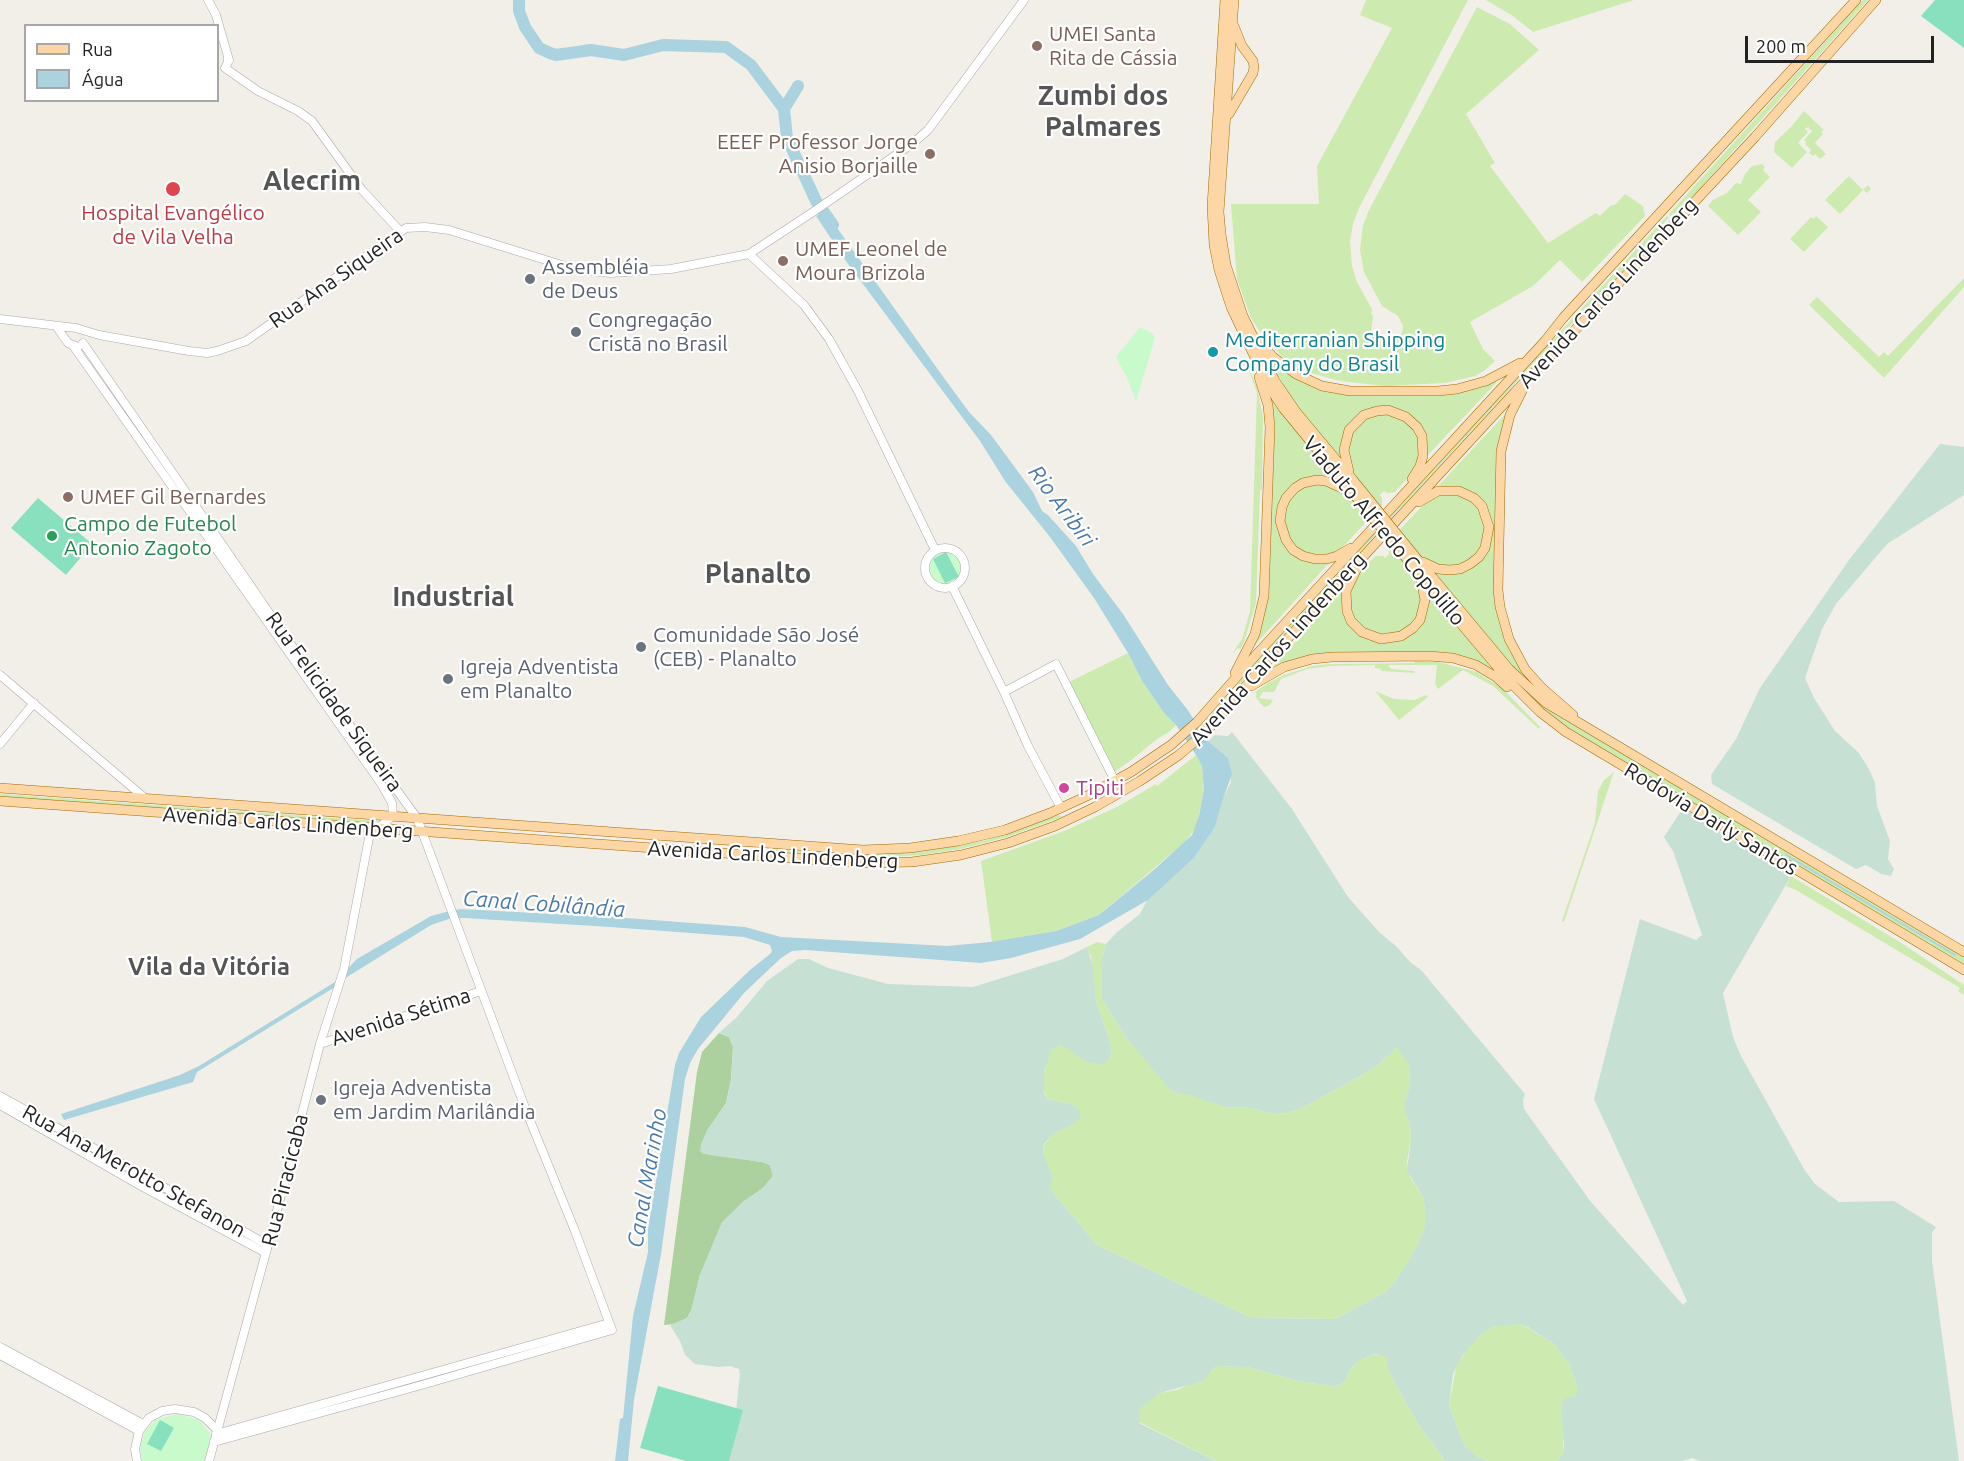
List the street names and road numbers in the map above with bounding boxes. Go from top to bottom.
street label: Avenida Carlos Lindenberg [1513,193,1703,393]
street label: Rua Ana Siqueira [264,222,408,334]
street label: Viaduto Alfredo Copolillo [1297,431,1471,631]
street label: Avenida Carlos Lindenberg [1185,547,1371,751]
street label: Rua Felicidade Siqueira [260,607,408,797]
street label: Rodovia Darly Santos [1620,757,1802,881]
street label: Avenida Carlos Lindenberg [162,802,414,844]
street label: Avenida Carlos Lindenberg [647,836,899,874]
street label: Avenida Sétima [328,983,474,1051]
street label: Rua Ana Merotto Stefanon [18,1099,250,1243]
street label: Rua Piracicaba [256,1111,314,1249]

